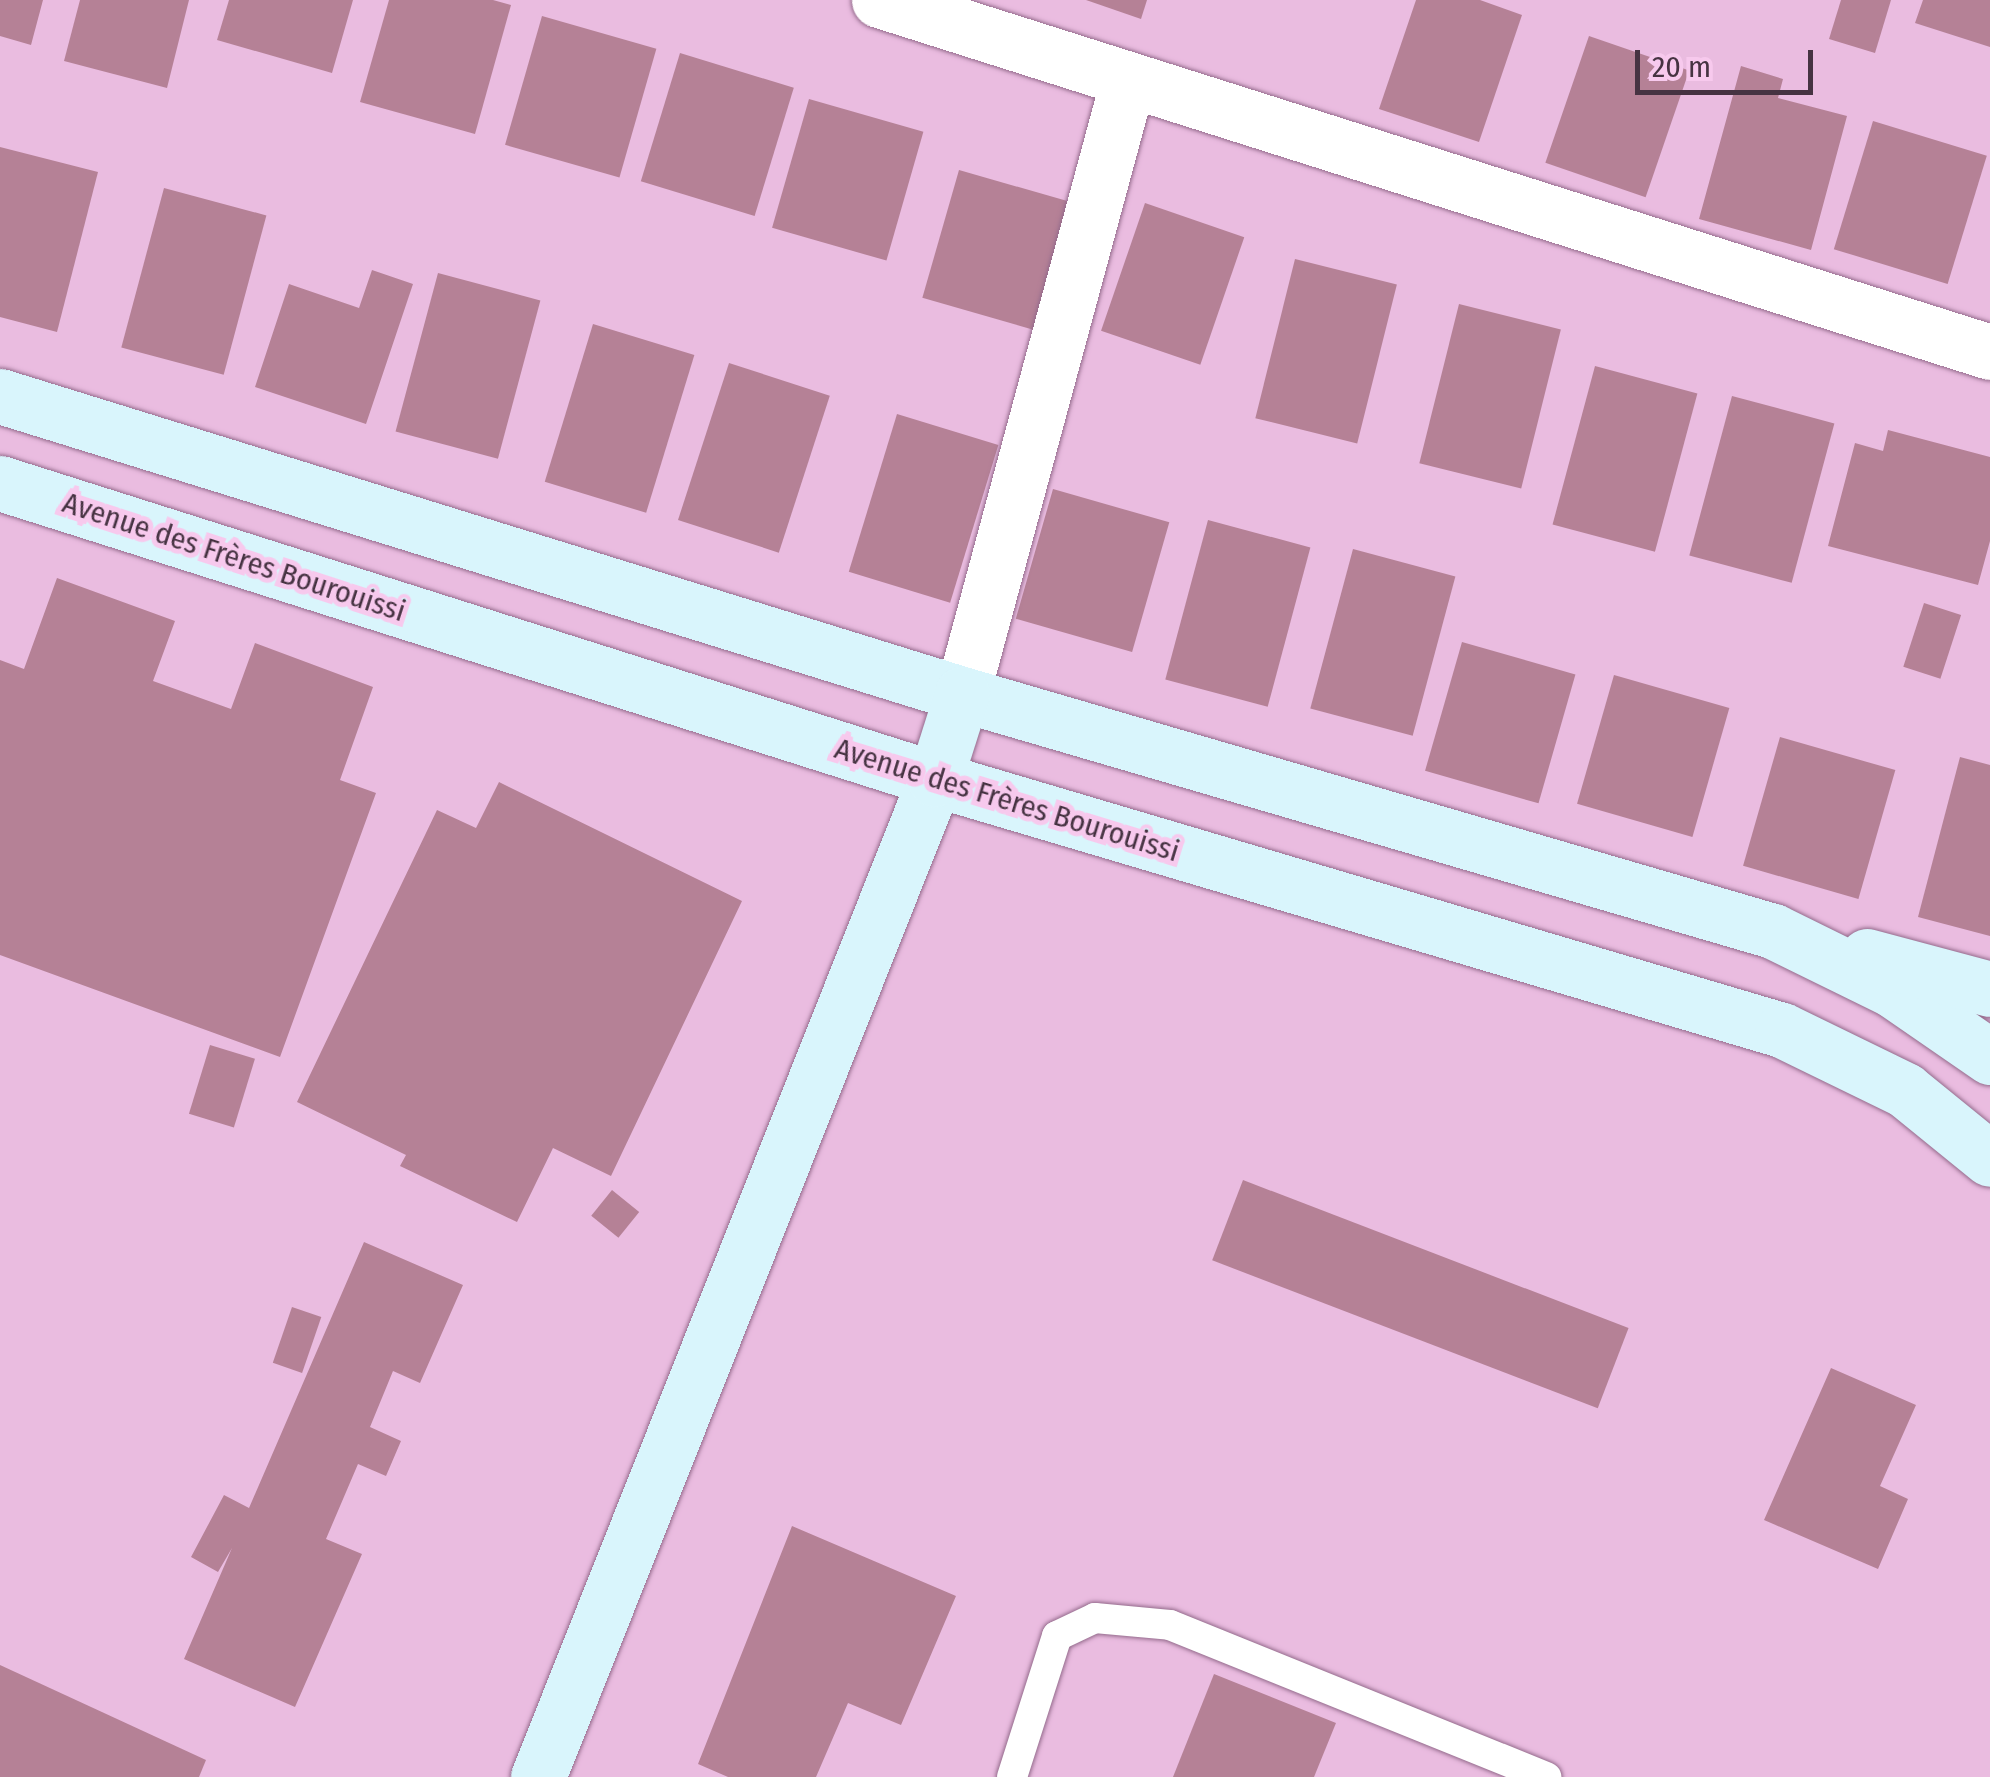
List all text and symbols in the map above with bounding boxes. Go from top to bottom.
scale bar [1640,30,1818,92]
text: 20 m [1652,49,1711,85]
street label: Avenue des Frères Bourouissi [58,485,410,629]
street label: Avenue des Frères Bourouissi [830,730,1184,870]

